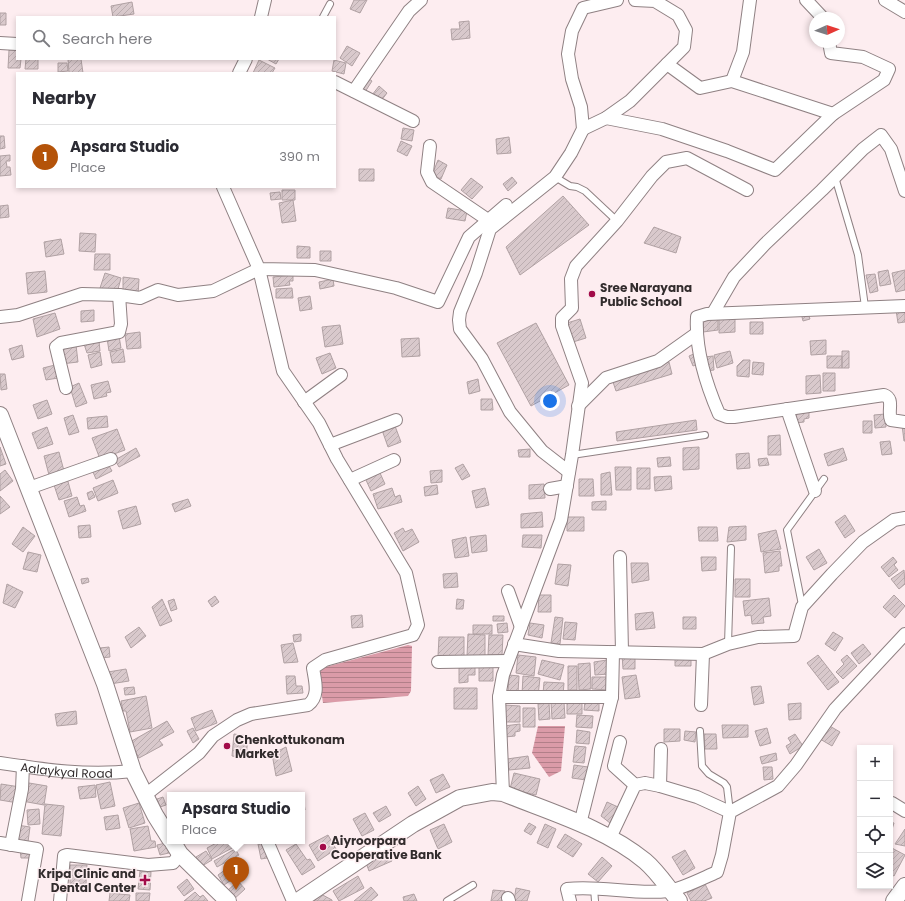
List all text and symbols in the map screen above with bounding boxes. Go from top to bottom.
north arrow [809,12,845,48]
search box [16,16,336,60]
icon: search [30,27,52,49]
text: Search here [62,28,152,49]
text: Nearby [32,86,96,110]
text: Apsara Studio [70,136,179,157]
text: 1 [43,147,47,166]
text: 390 m [279,147,320,166]
text: Place [70,158,105,177]
place label: Sree Narayana Public School [600,279,692,310]
marker: Sree Narayana Public School [587,289,597,299]
your location [540,391,560,411]
place label: Chenkottukonam Market [235,731,345,762]
marker: Chenkottukonam Market [222,741,232,751]
map controls [857,745,893,889]
button: + [857,745,893,781]
street label: Aalaykyal Road [19,758,113,781]
button: − [857,781,893,817]
popup [167,792,305,844]
text: Apsara Studio [181,798,291,819]
button: locate [857,817,893,853]
text: Place [181,820,217,839]
place label: Aiyroorpara Cooperative Bank [331,832,442,863]
marker: Aiyroorpara Cooperative Bank [318,842,328,852]
button: layers [857,853,893,889]
pin: 1 [223,857,249,890]
place label: Kripa Clinic and Dental Center [38,865,136,896]
marker: Kripa Clinic and Dental Center [139,874,151,886]

